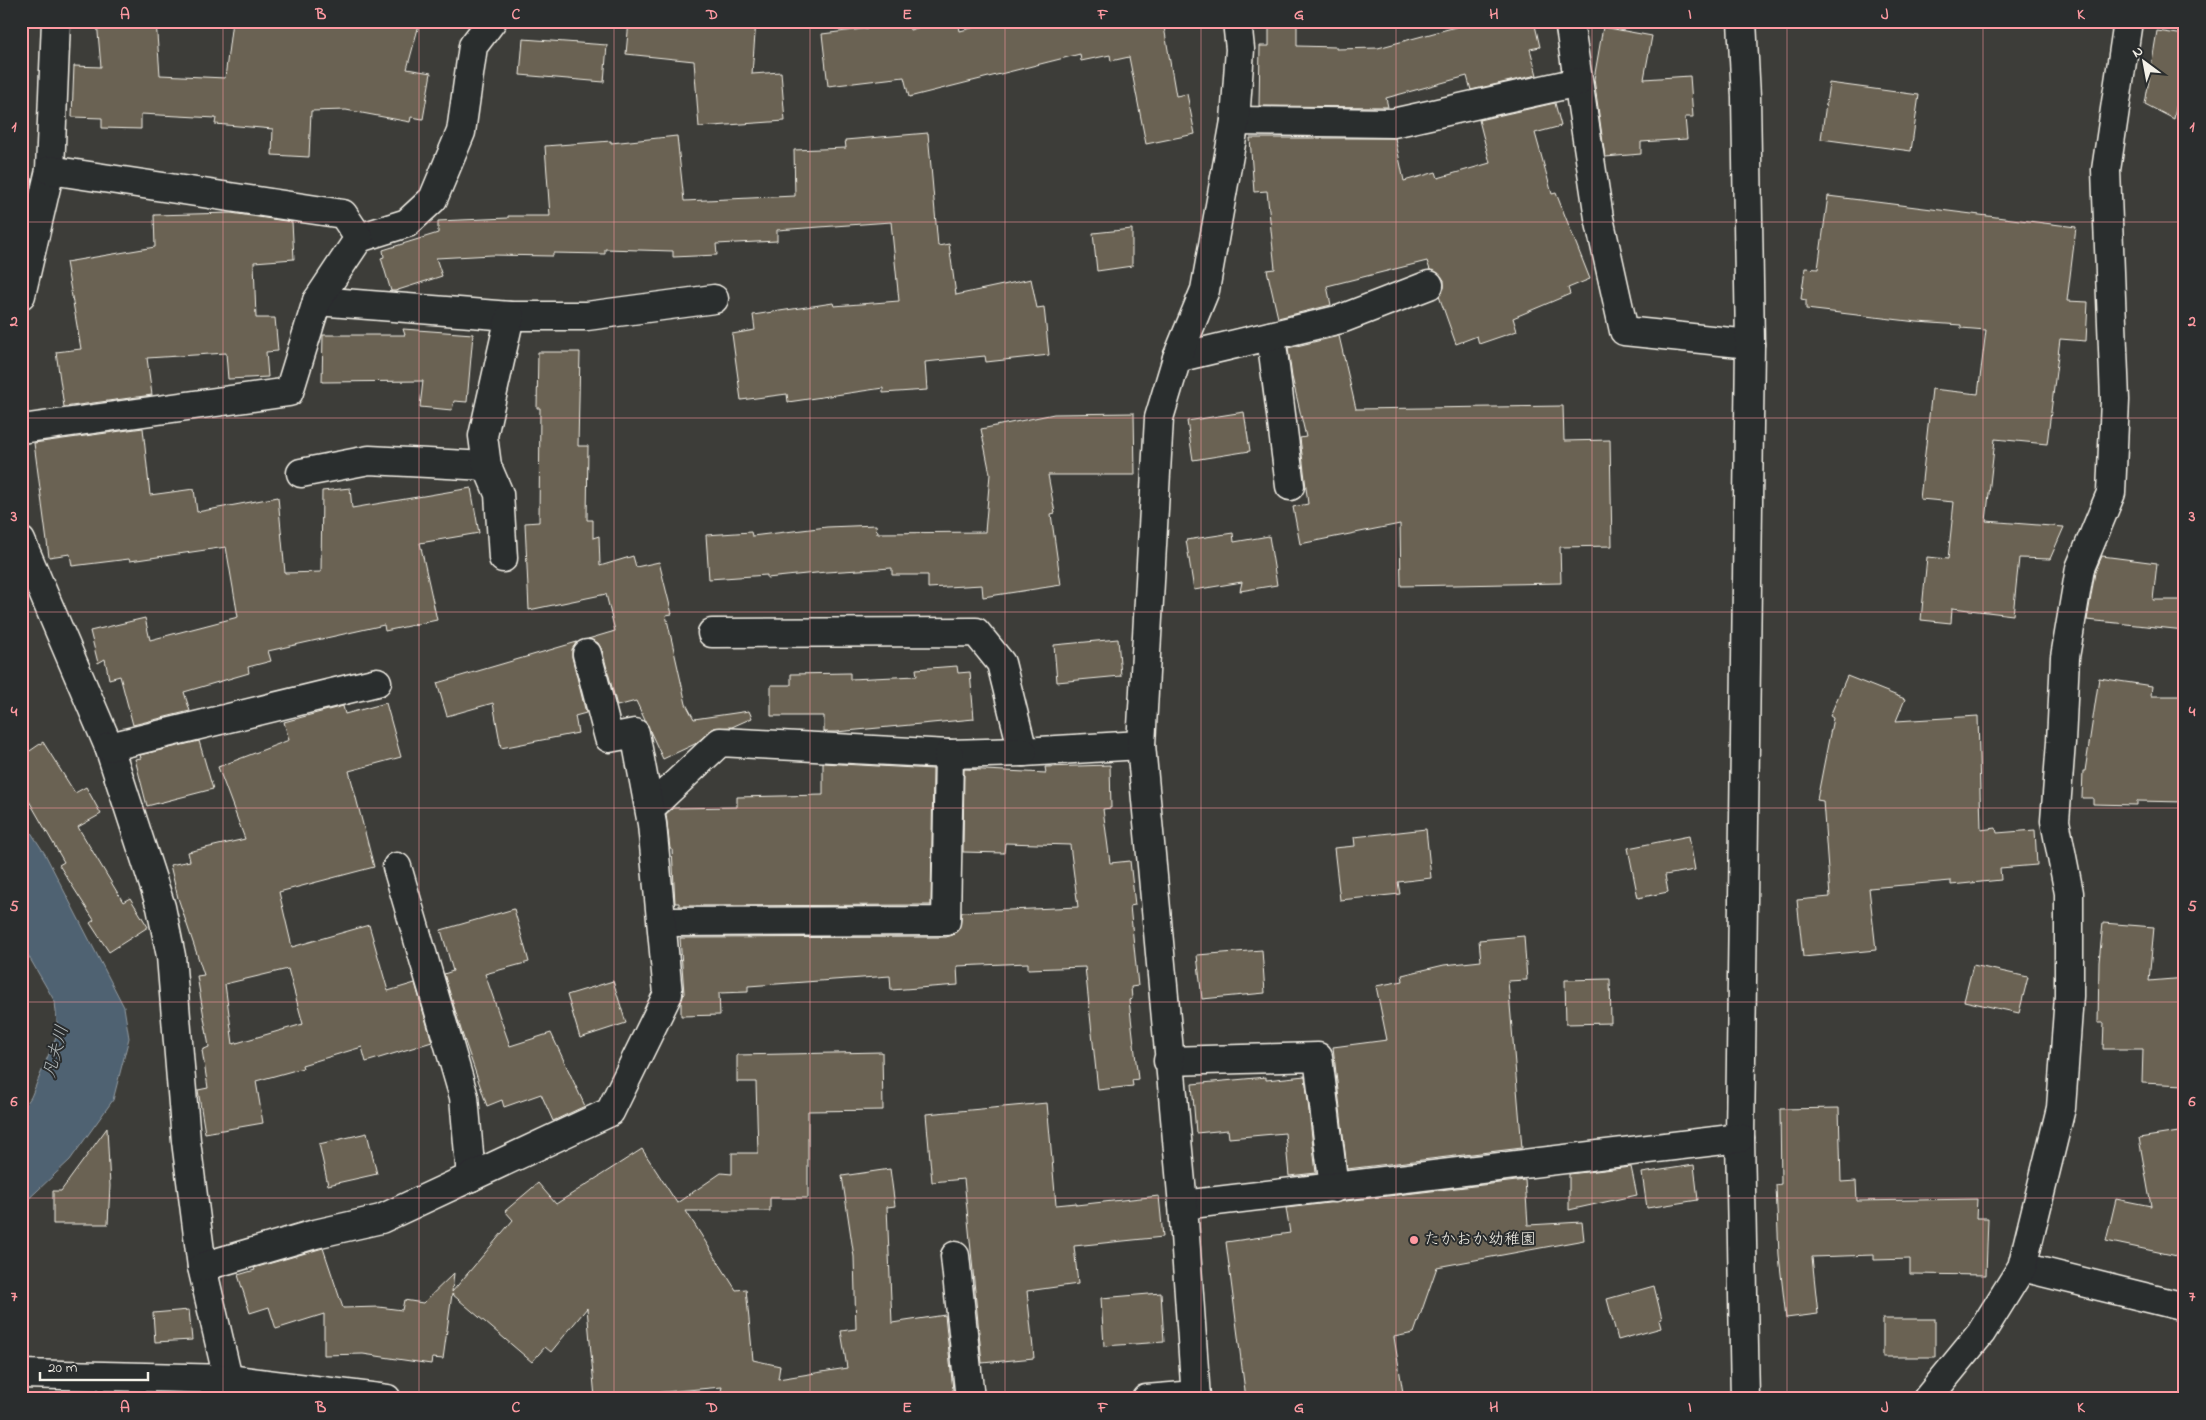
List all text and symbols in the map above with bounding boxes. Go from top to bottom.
text: A [120,3,130,27]
text: B [315,3,327,27]
text: C [512,3,521,27]
text: D [705,3,718,27]
text: E [902,3,912,27]
text: F [1097,3,1109,27]
text: G [1294,3,1304,27]
text: H [1489,3,1499,27]
text: I [1688,3,1692,27]
text: J [1881,3,1889,27]
text: K [2077,3,2086,27]
north arrow [2118,38,2168,88]
text: N [2128,41,2147,64]
text: 1 [11,115,17,139]
text: 1 [2189,115,2195,139]
text: 2 [9,310,18,334]
text: 2 [2187,310,2196,334]
text: 3 [10,505,18,529]
text: 3 [2188,505,2196,529]
text: 4 [10,700,18,724]
text: 4 [2188,700,2196,724]
text: 5 [9,895,19,919]
text: 5 [2187,895,2197,919]
water label: 凡夫川 [37,1023,77,1081]
text: 6 [9,1090,18,1114]
text: 6 [2187,1090,2196,1114]
place label: たかおか幼稚園 [1424,1228,1536,1252]
marker: たかおか幼稚園 [1408,1234,1420,1246]
text: 7 [11,1285,18,1309]
text: 7 [2189,1285,2196,1309]
scale bar [40,1350,148,1382]
text: 20 m [48,1357,78,1379]
text: A [120,1396,130,1420]
text: B [315,1396,327,1420]
text: C [512,1396,521,1420]
text: D [705,1396,718,1420]
text: E [902,1396,912,1420]
text: F [1097,1396,1109,1420]
text: G [1294,1396,1304,1420]
text: H [1489,1396,1499,1420]
text: I [1688,1396,1692,1420]
text: J [1881,1396,1889,1420]
text: K [2077,1396,2086,1420]

